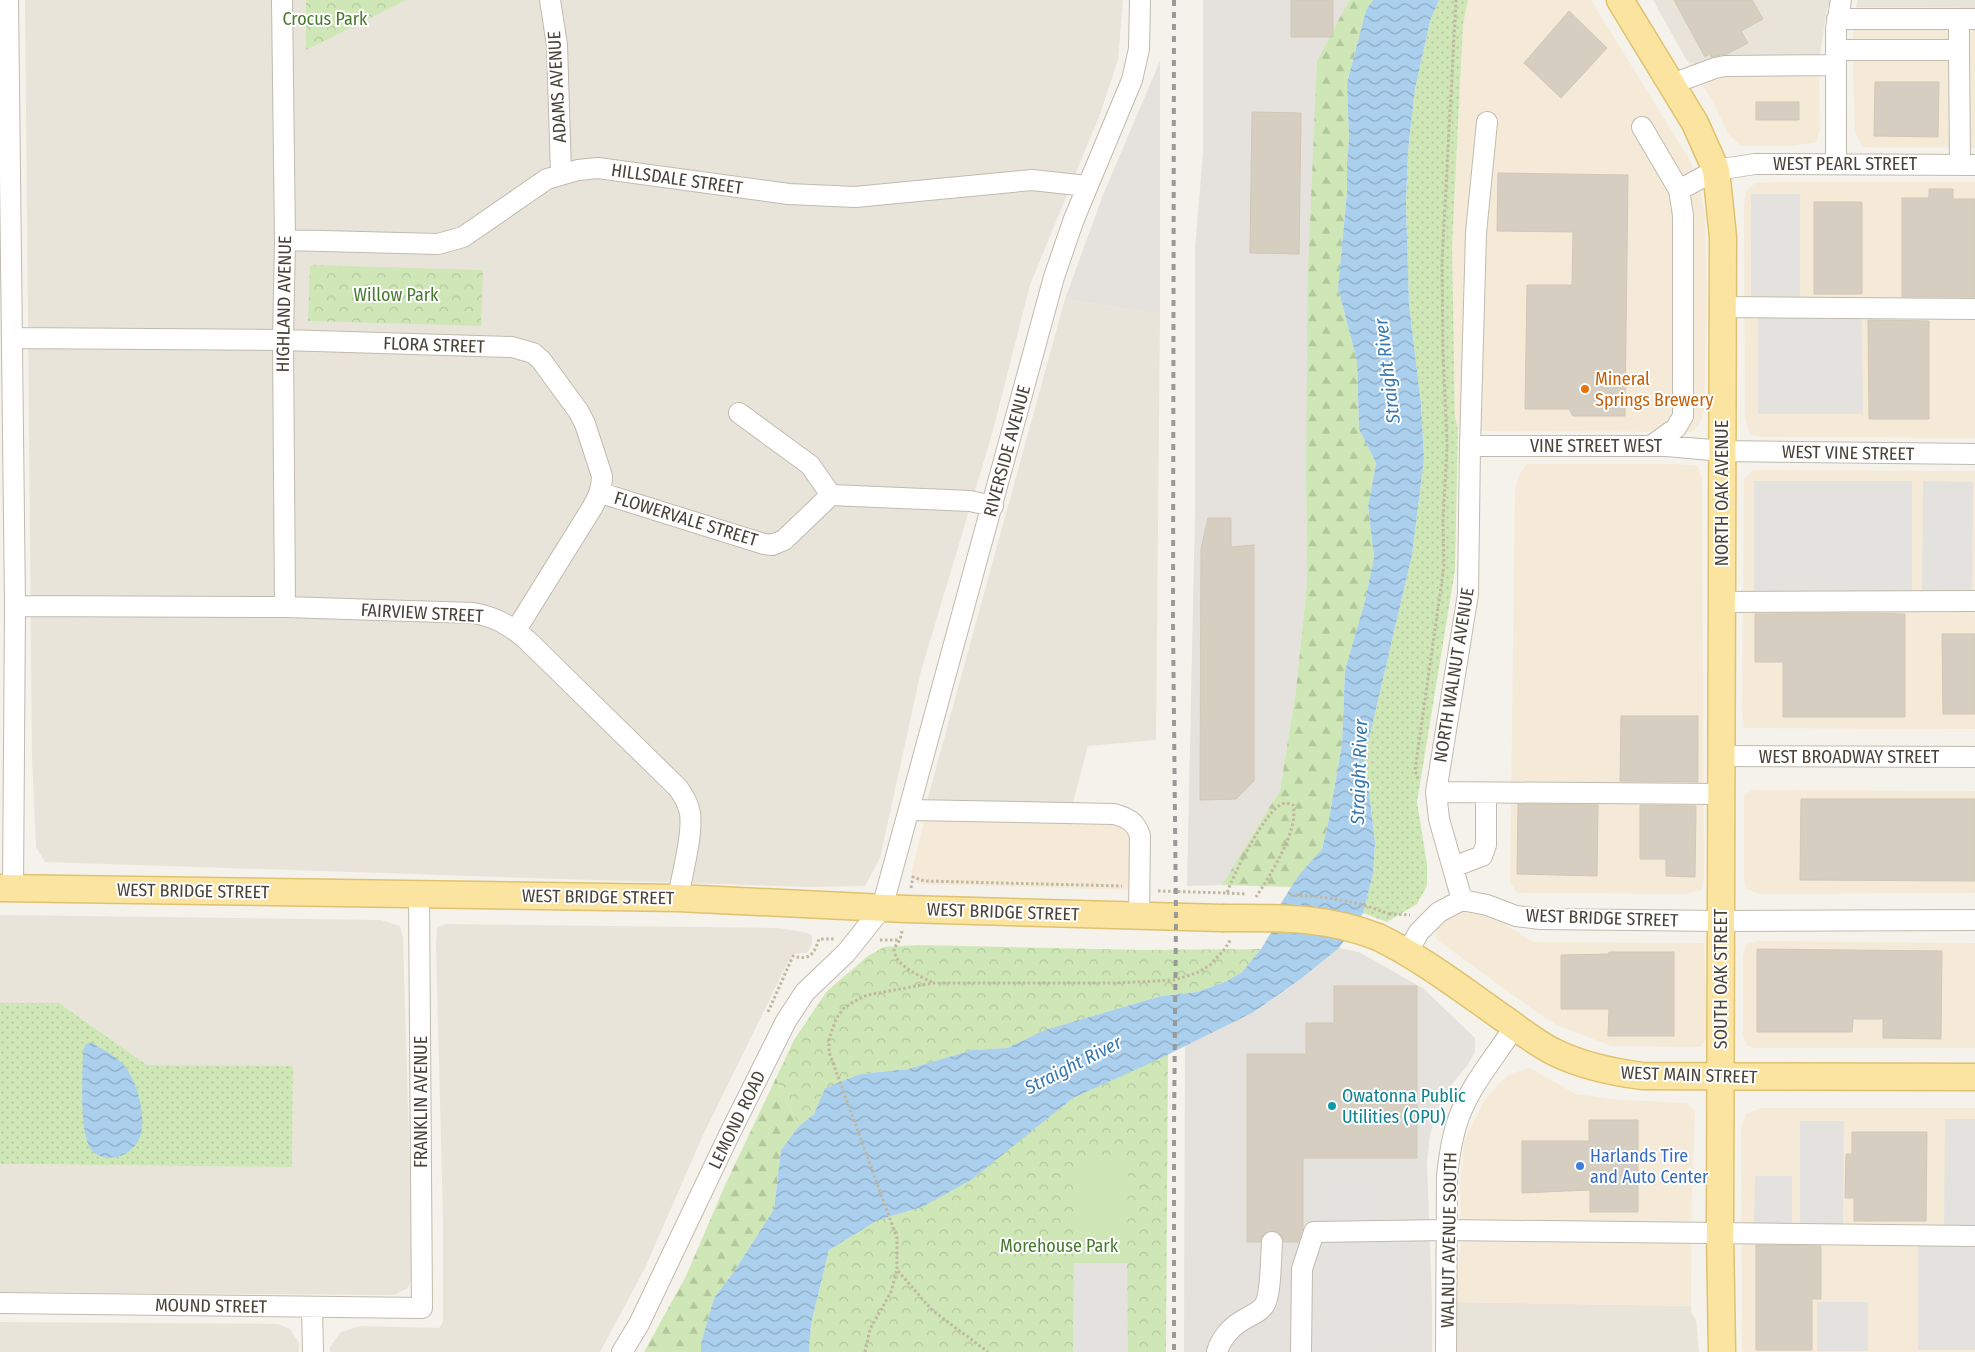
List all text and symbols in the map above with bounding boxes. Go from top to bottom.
park label: Crocus Park [283,8,368,30]
street label: ADAMS AVENUE [543,31,571,143]
street label: WEST PEARL STREET [1773,153,1918,175]
street label: HILLSDALE STREET [610,159,745,199]
street label: HIGHLAND AVENUE [272,235,296,373]
park label: Willow Park [354,284,439,306]
water label: Straight River [1369,316,1405,426]
street label: FLORA STREET [383,332,486,358]
place label: Mineral Springs Brewery [1595,368,1714,411]
street label: RIVERSIDE AVENUE [979,383,1035,519]
marker: Mineral Springs Brewery [1579,383,1591,395]
street label: NORTH OAK AVENUE [1711,420,1733,566]
street label: VINE STREET WEST [1530,435,1663,457]
street label: WEST VINE STREET [1782,441,1915,465]
street label: FLOWERVALE STREET [612,487,761,551]
street label: NORTH WALNUT AVENUE [1429,586,1479,764]
street label: FAIRVIEW STREET [360,599,485,627]
water label: Straight River [1346,717,1372,826]
street label: WEST BROADWAY STREET [1759,746,1940,768]
street label: WEST BRIDGE STREET [117,879,270,903]
street label: WEST BRIDGE STREET [522,885,675,909]
street label: WEST BRIDGE STREET [926,898,1080,926]
street label: WEST BRIDGE STREET [1525,904,1679,932]
street label: SOUTH OAK STREET [1710,908,1732,1049]
water label: Straight River [1020,1030,1127,1100]
street label: FRANKLIN AVENUE [410,1036,432,1168]
street label: WEST MAIN STREET [1620,1062,1758,1088]
street label: LEMOND ROAD [704,1067,770,1173]
place label: Owatonna Public Utilities (OPU) [1342,1085,1466,1128]
marker: Owatonna Public Utilities (OPU) [1326,1100,1338,1112]
place label: Harlands Tire and Auto Center [1590,1145,1709,1188]
street label: WALNUT AVENUE SOUTH [1436,1152,1462,1328]
marker: Harlands Tire and Auto Center [1574,1160,1586,1172]
park label: Morehouse Park [1000,1235,1119,1257]
street label: MOUND STREET [155,1294,268,1318]

